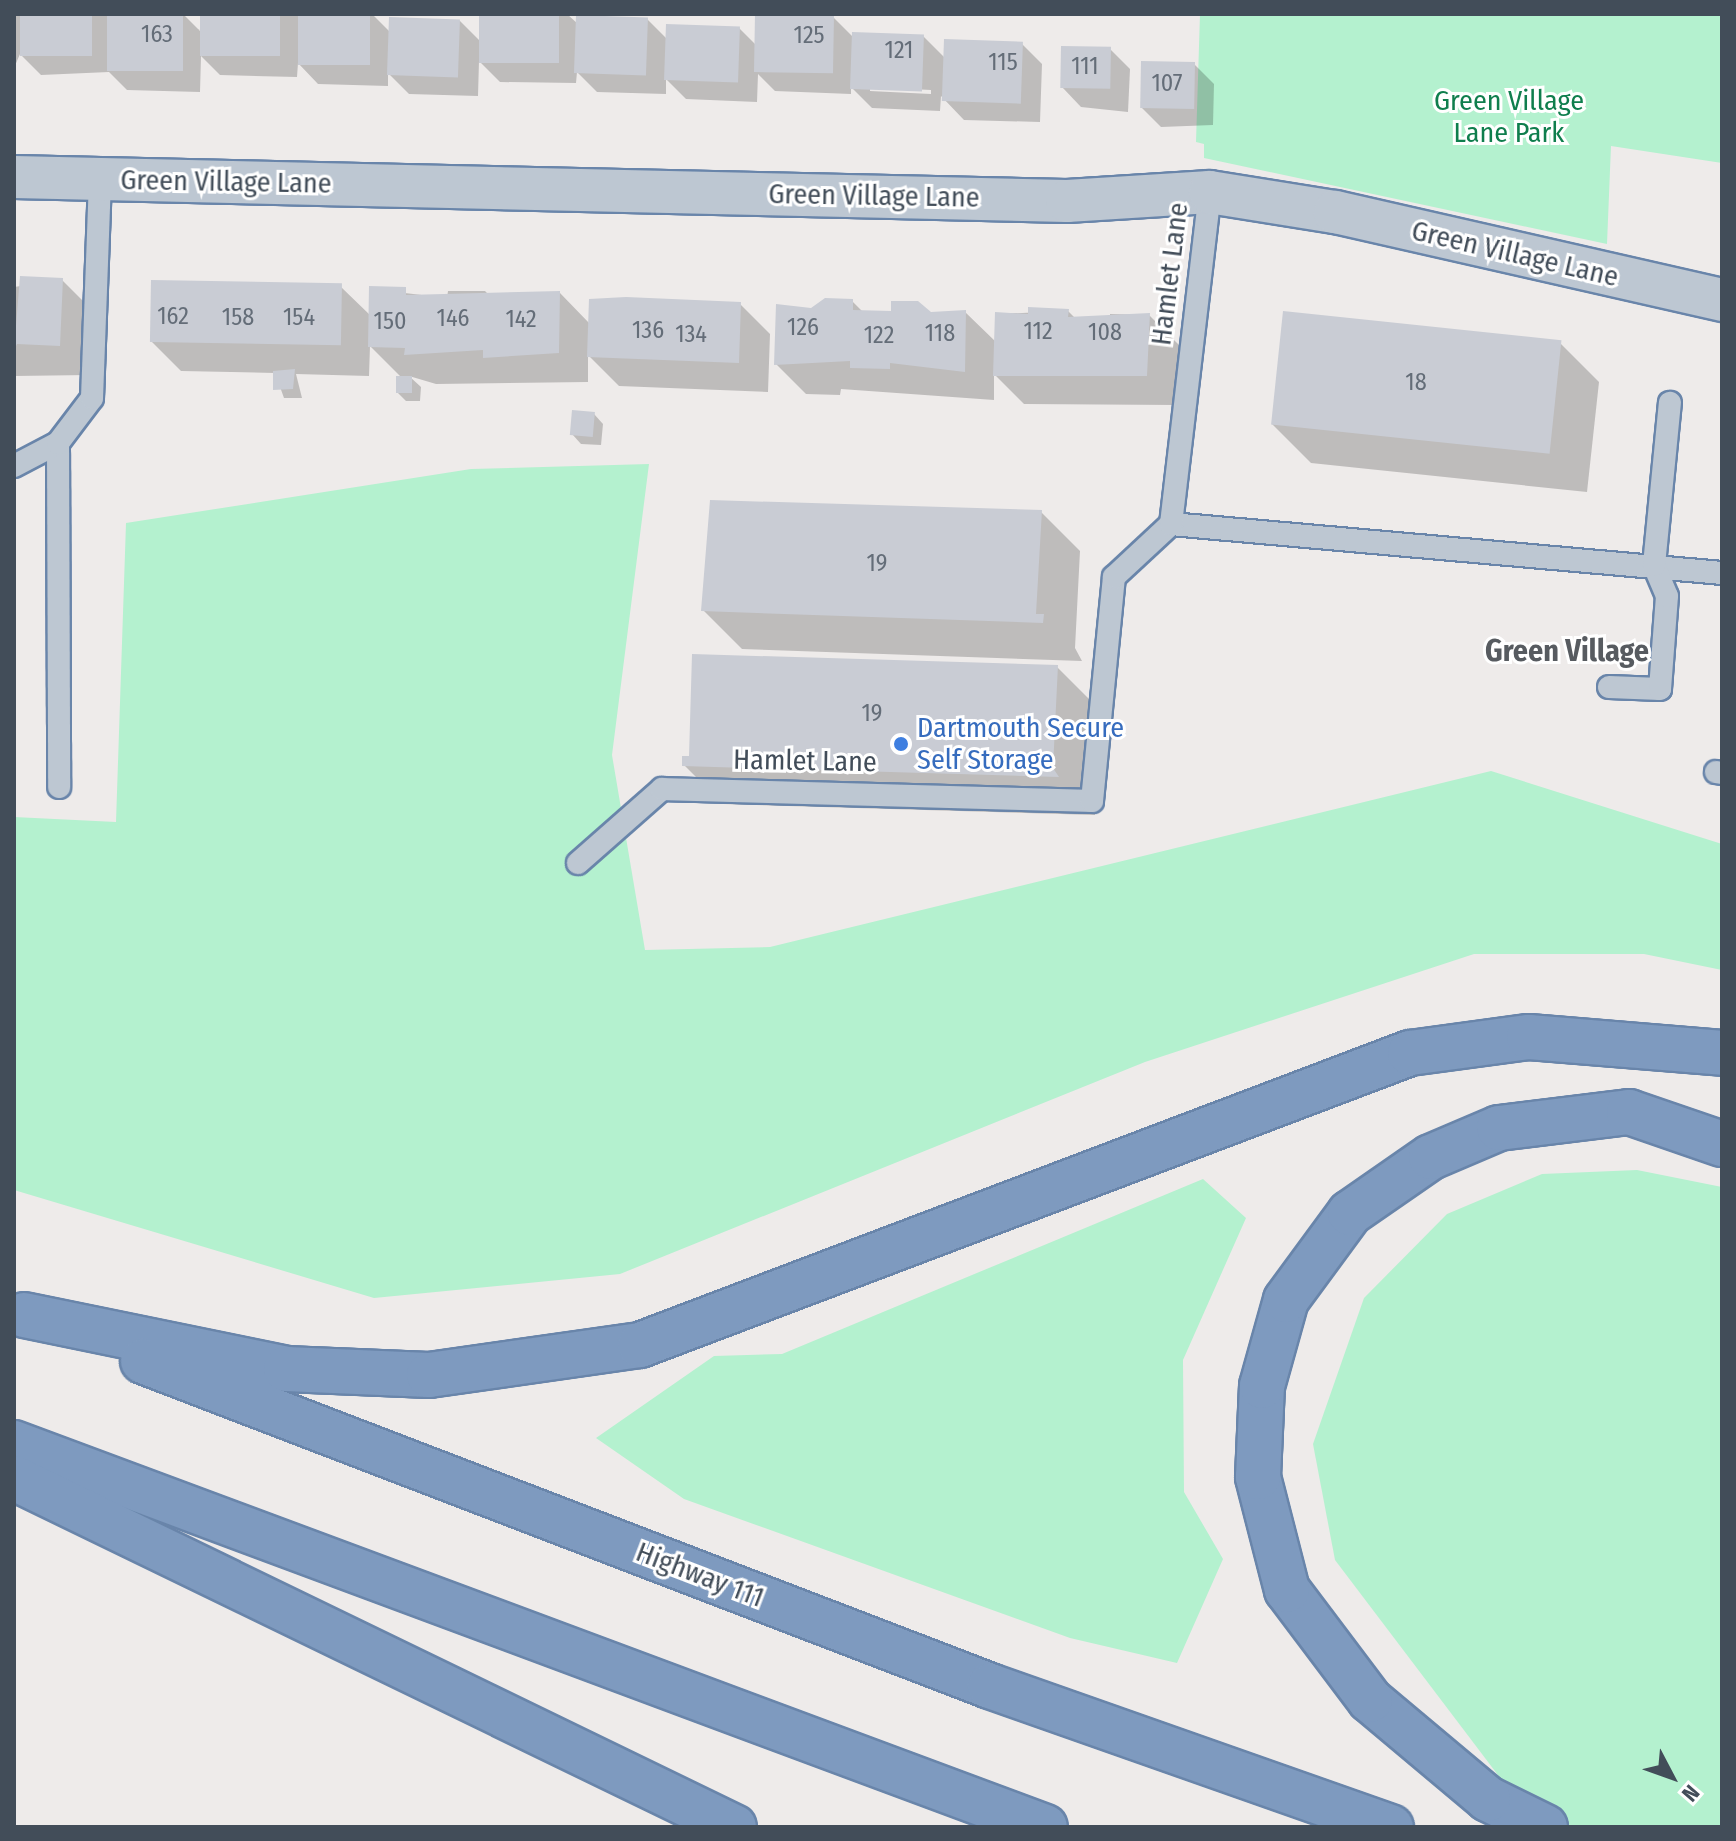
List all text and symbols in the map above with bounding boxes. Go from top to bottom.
house number: 163 [141,21,173,49]
house number: 125 [794,22,824,50]
house number: 121 [885,37,913,65]
house number: 115 [988,49,1018,77]
house number: 111 [1071,53,1099,81]
house number: 107 [1151,70,1183,98]
park label: Green Village Lane Park [1434,84,1584,150]
street label: Green Village Lane [120,163,332,201]
street label: Green Village Lane [768,177,980,215]
street label: Hamlet Lane [1145,201,1195,347]
street label: Green Village Lane [1408,214,1622,294]
house number: 162 [157,303,189,331]
house number: 158 [222,304,254,332]
house number: 154 [283,304,315,332]
house number: 146 [437,305,469,333]
house number: 142 [505,306,537,334]
house number: 150 [374,308,406,336]
house number: 126 [787,314,819,342]
house number: 136 [632,317,664,345]
house number: 112 [1024,318,1052,346]
house number: 108 [1088,319,1122,347]
house number: 118 [925,320,955,348]
house number: 134 [675,321,707,349]
house number: 122 [864,322,894,350]
house number: 18 [1405,369,1427,397]
house number: 19 [866,550,888,578]
district label: Green Village [1485,633,1649,669]
house number: 19 [861,700,883,728]
place label: Dartmouth Secure Self Storage [917,711,1124,777]
marker: Dartmouth Secure Self Storage [892,735,910,753]
street label: Hamlet Lane [733,743,877,779]
street label: Highway 111 [631,1535,769,1615]
north arrow [1632,1737,1712,1817]
text: N [1676,1779,1705,1807]

